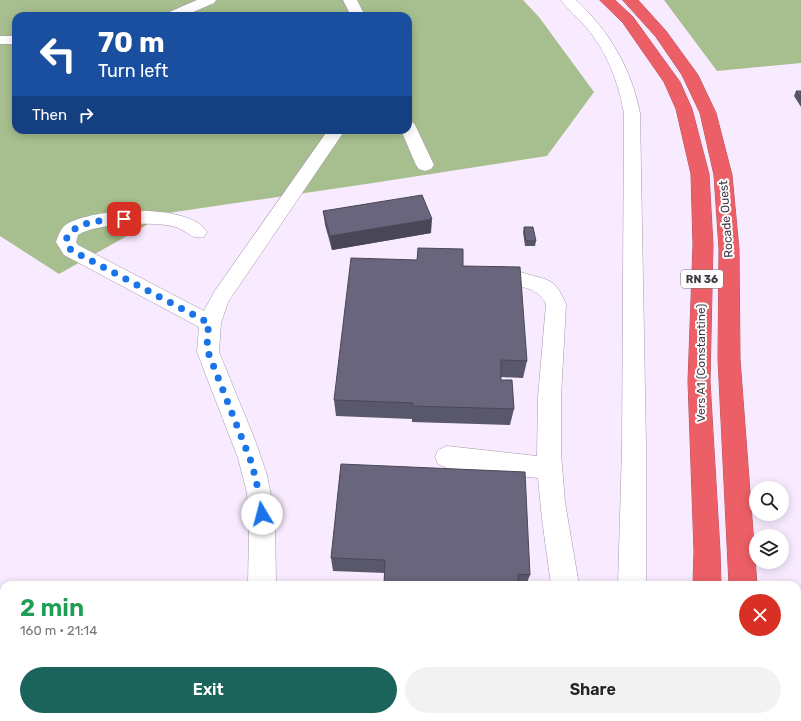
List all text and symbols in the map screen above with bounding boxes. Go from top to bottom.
text: 70 m [98,26,165,59]
icon: left [32,28,84,80]
text: Turn left [98,60,168,82]
icon: right [75,104,97,126]
text: Then [32,106,67,124]
street label: Rocade Ouest [716,180,736,258]
pin [107,202,141,236]
icon: arrive [113,208,135,230]
road number: RN 36 [681,270,723,288]
street label: Vers A1 (Constantine) [694,304,708,422]
map controls [749,481,789,569]
button: search [749,481,789,521]
position arrow [241,493,283,535]
button: layers [749,529,789,569]
text: 2 min [20,594,84,622]
button: close [739,594,781,636]
text: 160 m · 21:14 [20,623,97,638]
button: Exit [20,667,397,713]
button: Share [405,667,781,713]

